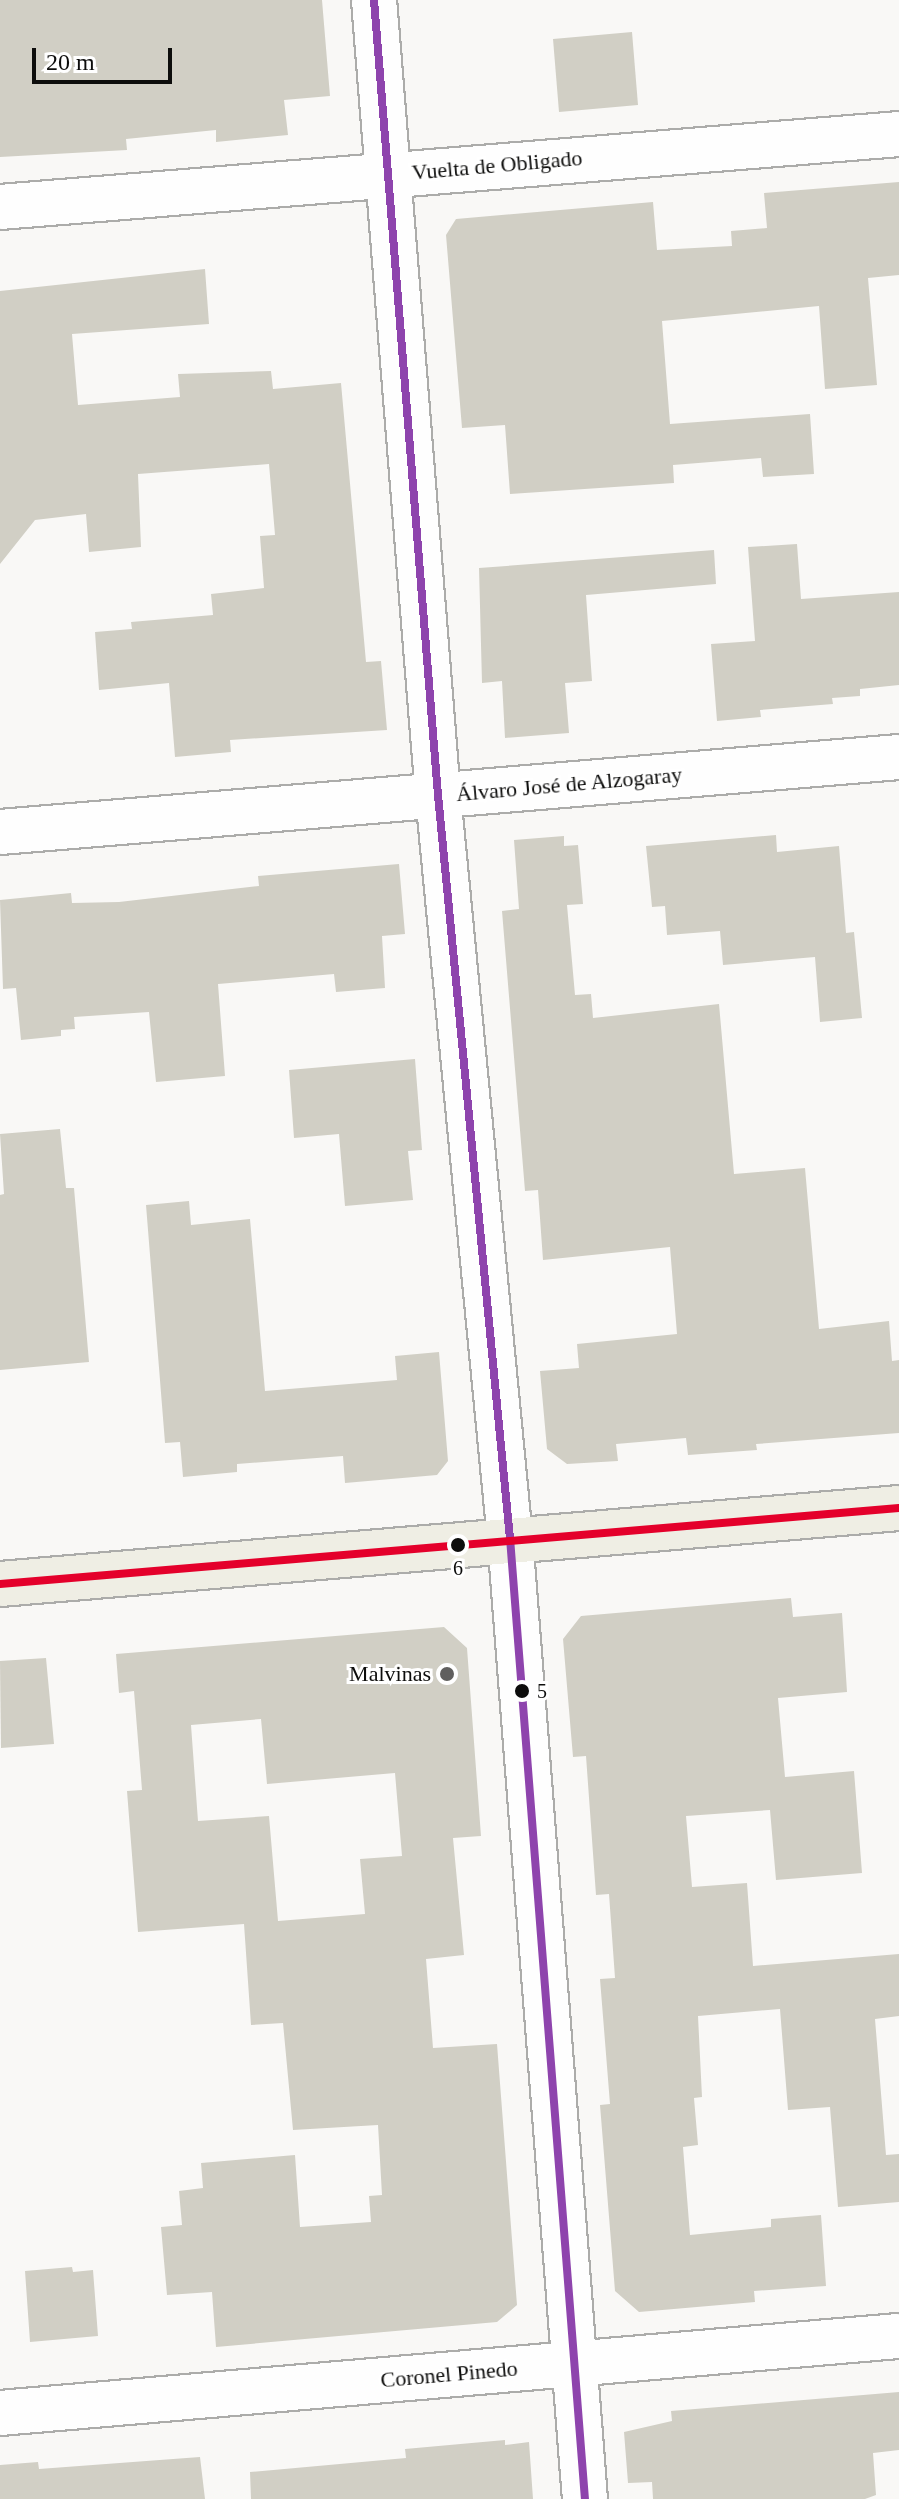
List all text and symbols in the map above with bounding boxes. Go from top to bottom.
scale bar [36,32,176,82]
text: 20 m [46,49,95,75]
street label: Vuelta de Obligado [411,144,583,186]
street label: Álvaro José de Alzogaray [454,761,684,807]
marker: 6 [450,1537,466,1553]
place label: 6 [453,1556,463,1580]
place label: Malvinas [349,1661,431,1687]
marker: Malvinas [438,1665,456,1683]
place label: 5 [537,1679,547,1703]
marker: 5 [514,1683,530,1699]
street label: Coronel Pinedo [379,2355,519,2393]

